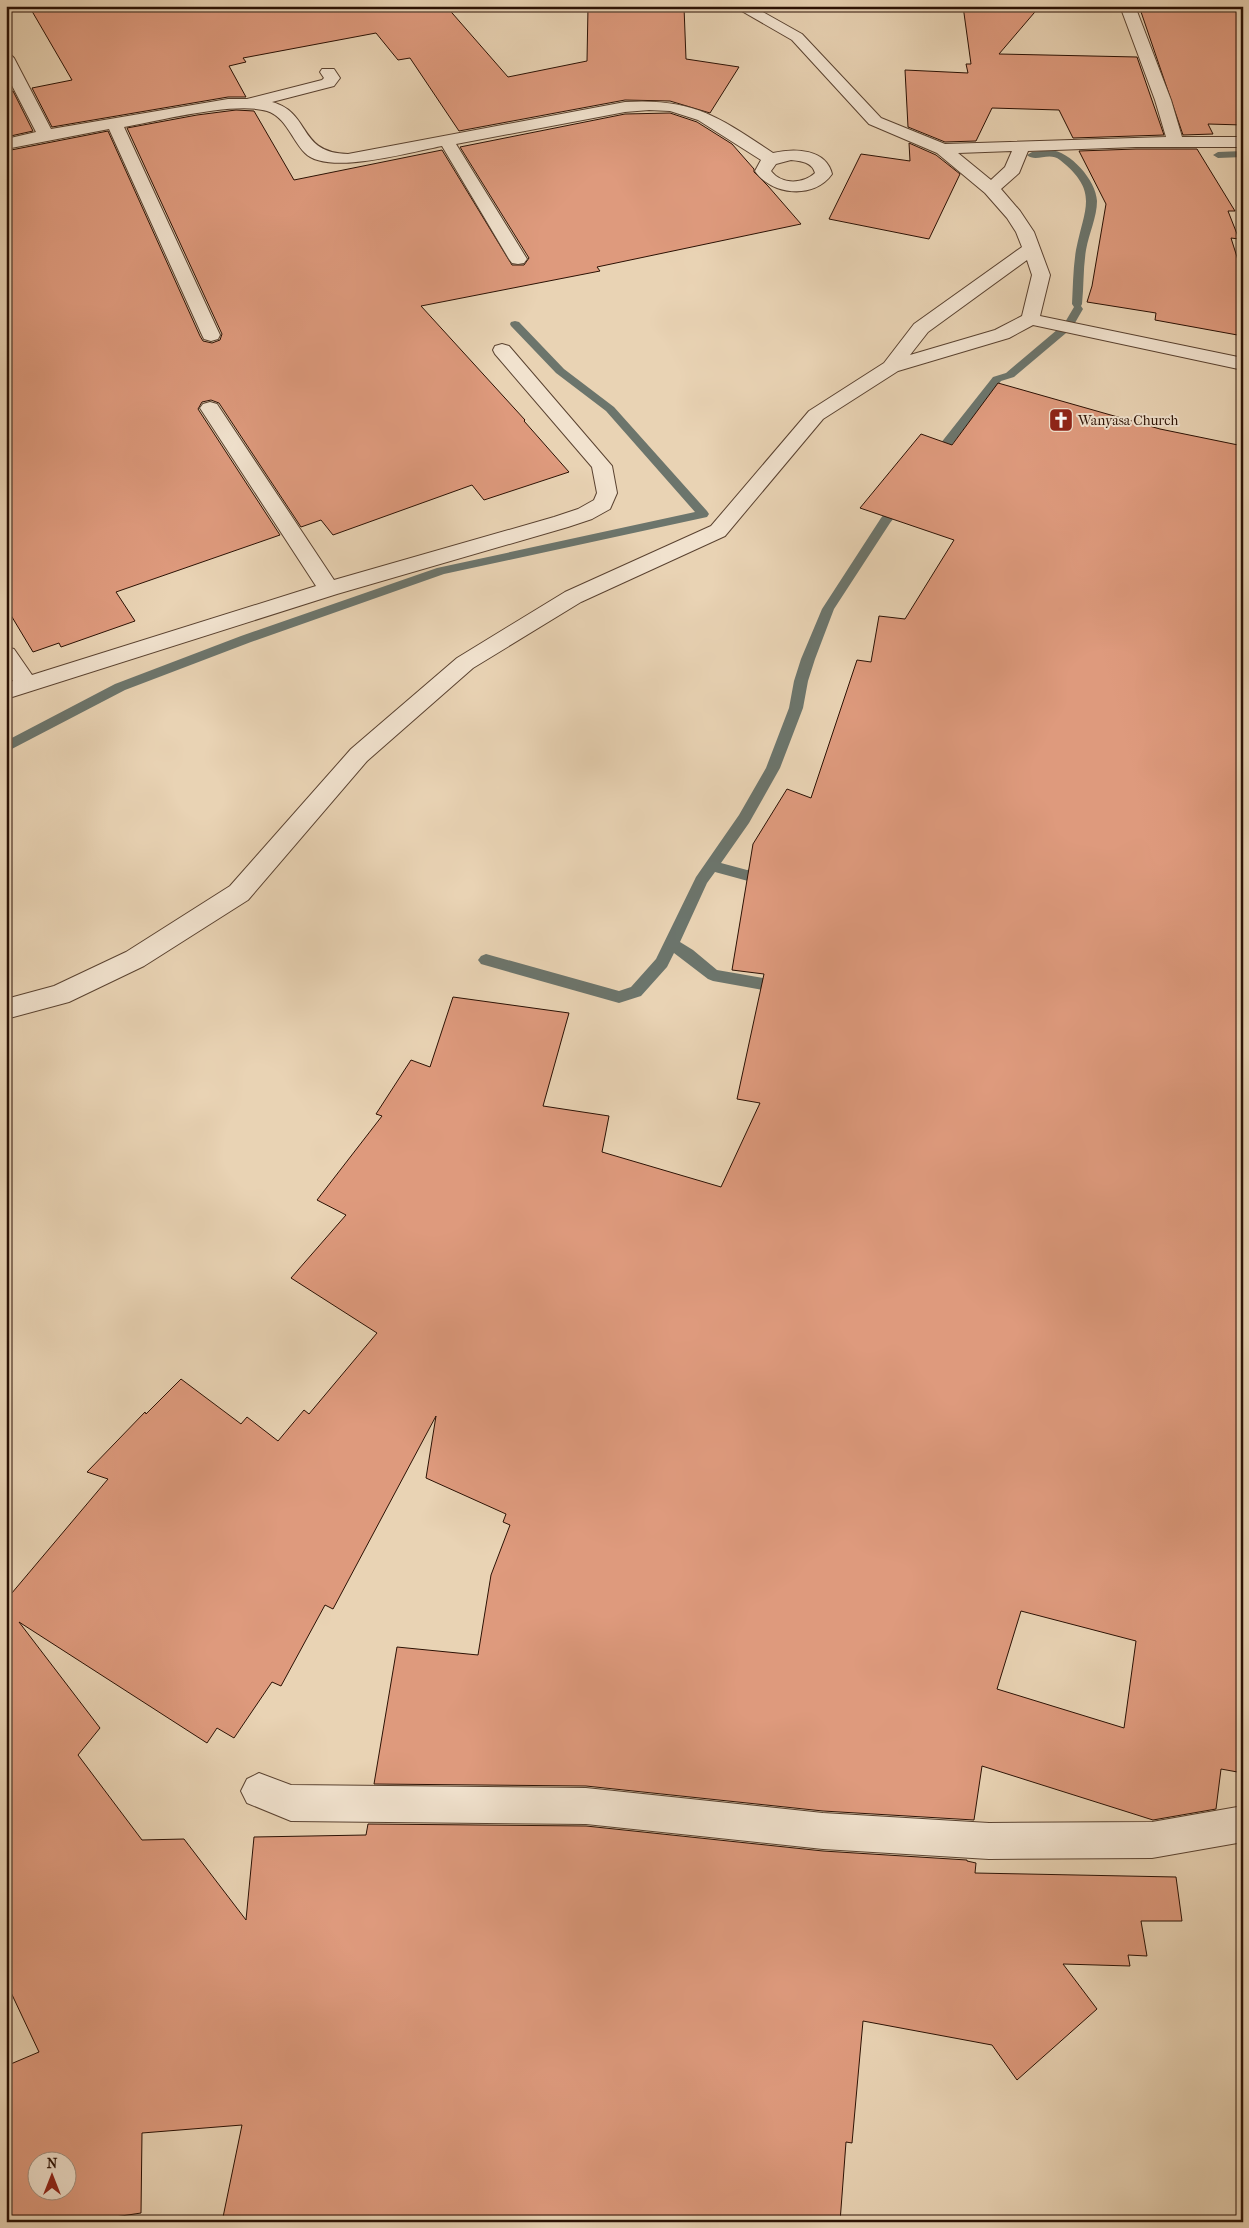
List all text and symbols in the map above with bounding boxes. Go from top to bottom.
church icon: Wanyasa Church [1048,407,1074,433]
place label: Wanyasa Church [1077,412,1178,429]
north arrow [28,2150,78,2200]
text: N [47,2155,58,2172]

